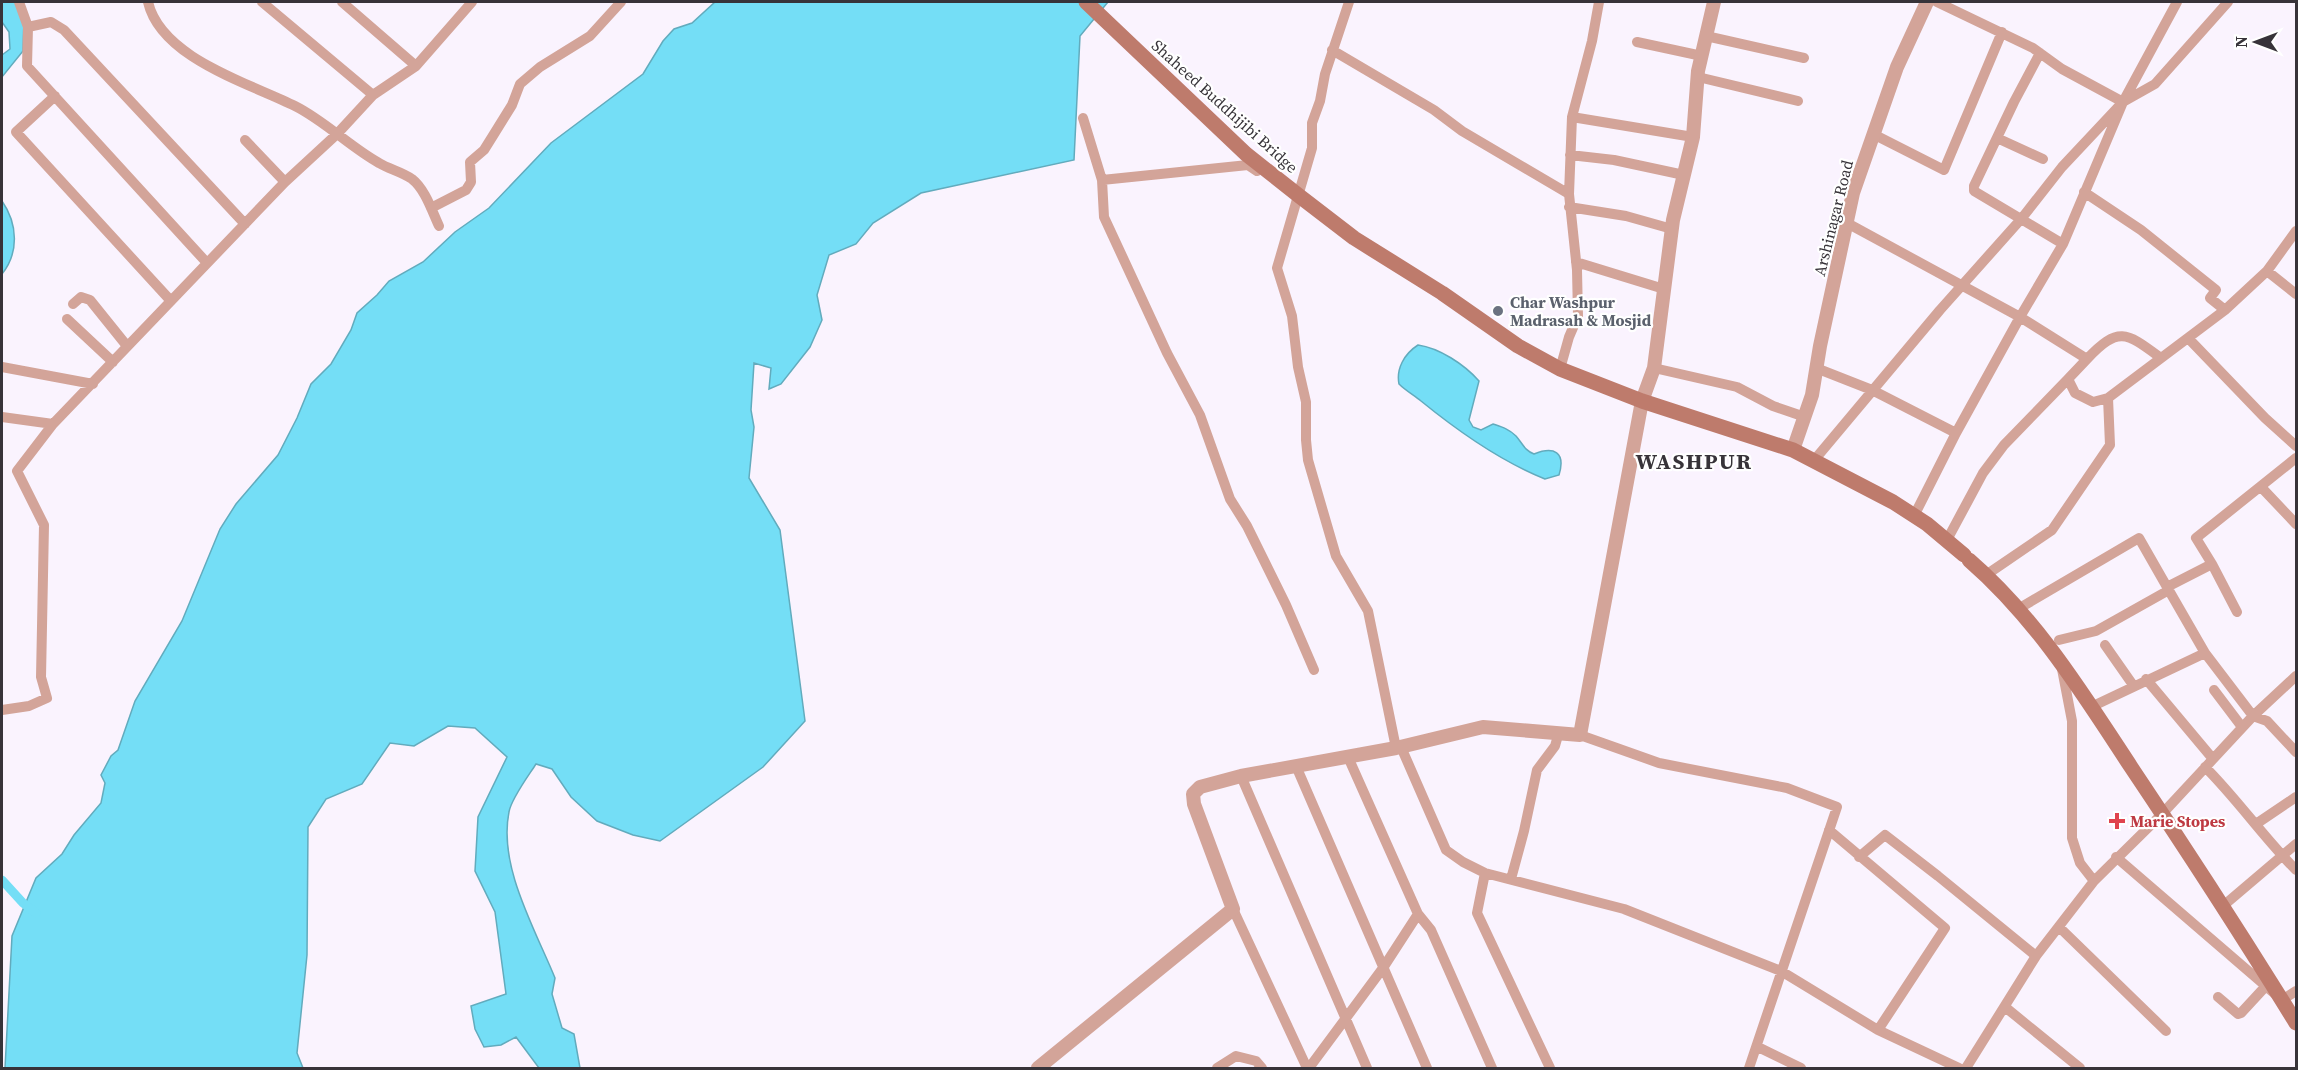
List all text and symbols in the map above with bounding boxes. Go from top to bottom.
north arrow [2226,12,2286,72]
street label: Shaheed Buddhijibi Bridge [1147,34,1303,178]
text: N [2230,36,2252,48]
street label: Arshinagar Road [1808,158,1858,278]
place label: Char Washpur Madrasah & Mosjid [1510,291,1652,331]
marker: Char Washpur Madrasah & Mosjid [1491,304,1505,318]
district label: WASHPUR [1635,446,1753,476]
place label: Marie Stopes [2130,810,2225,832]
marker: Marie Stopes [2108,812,2126,830]

